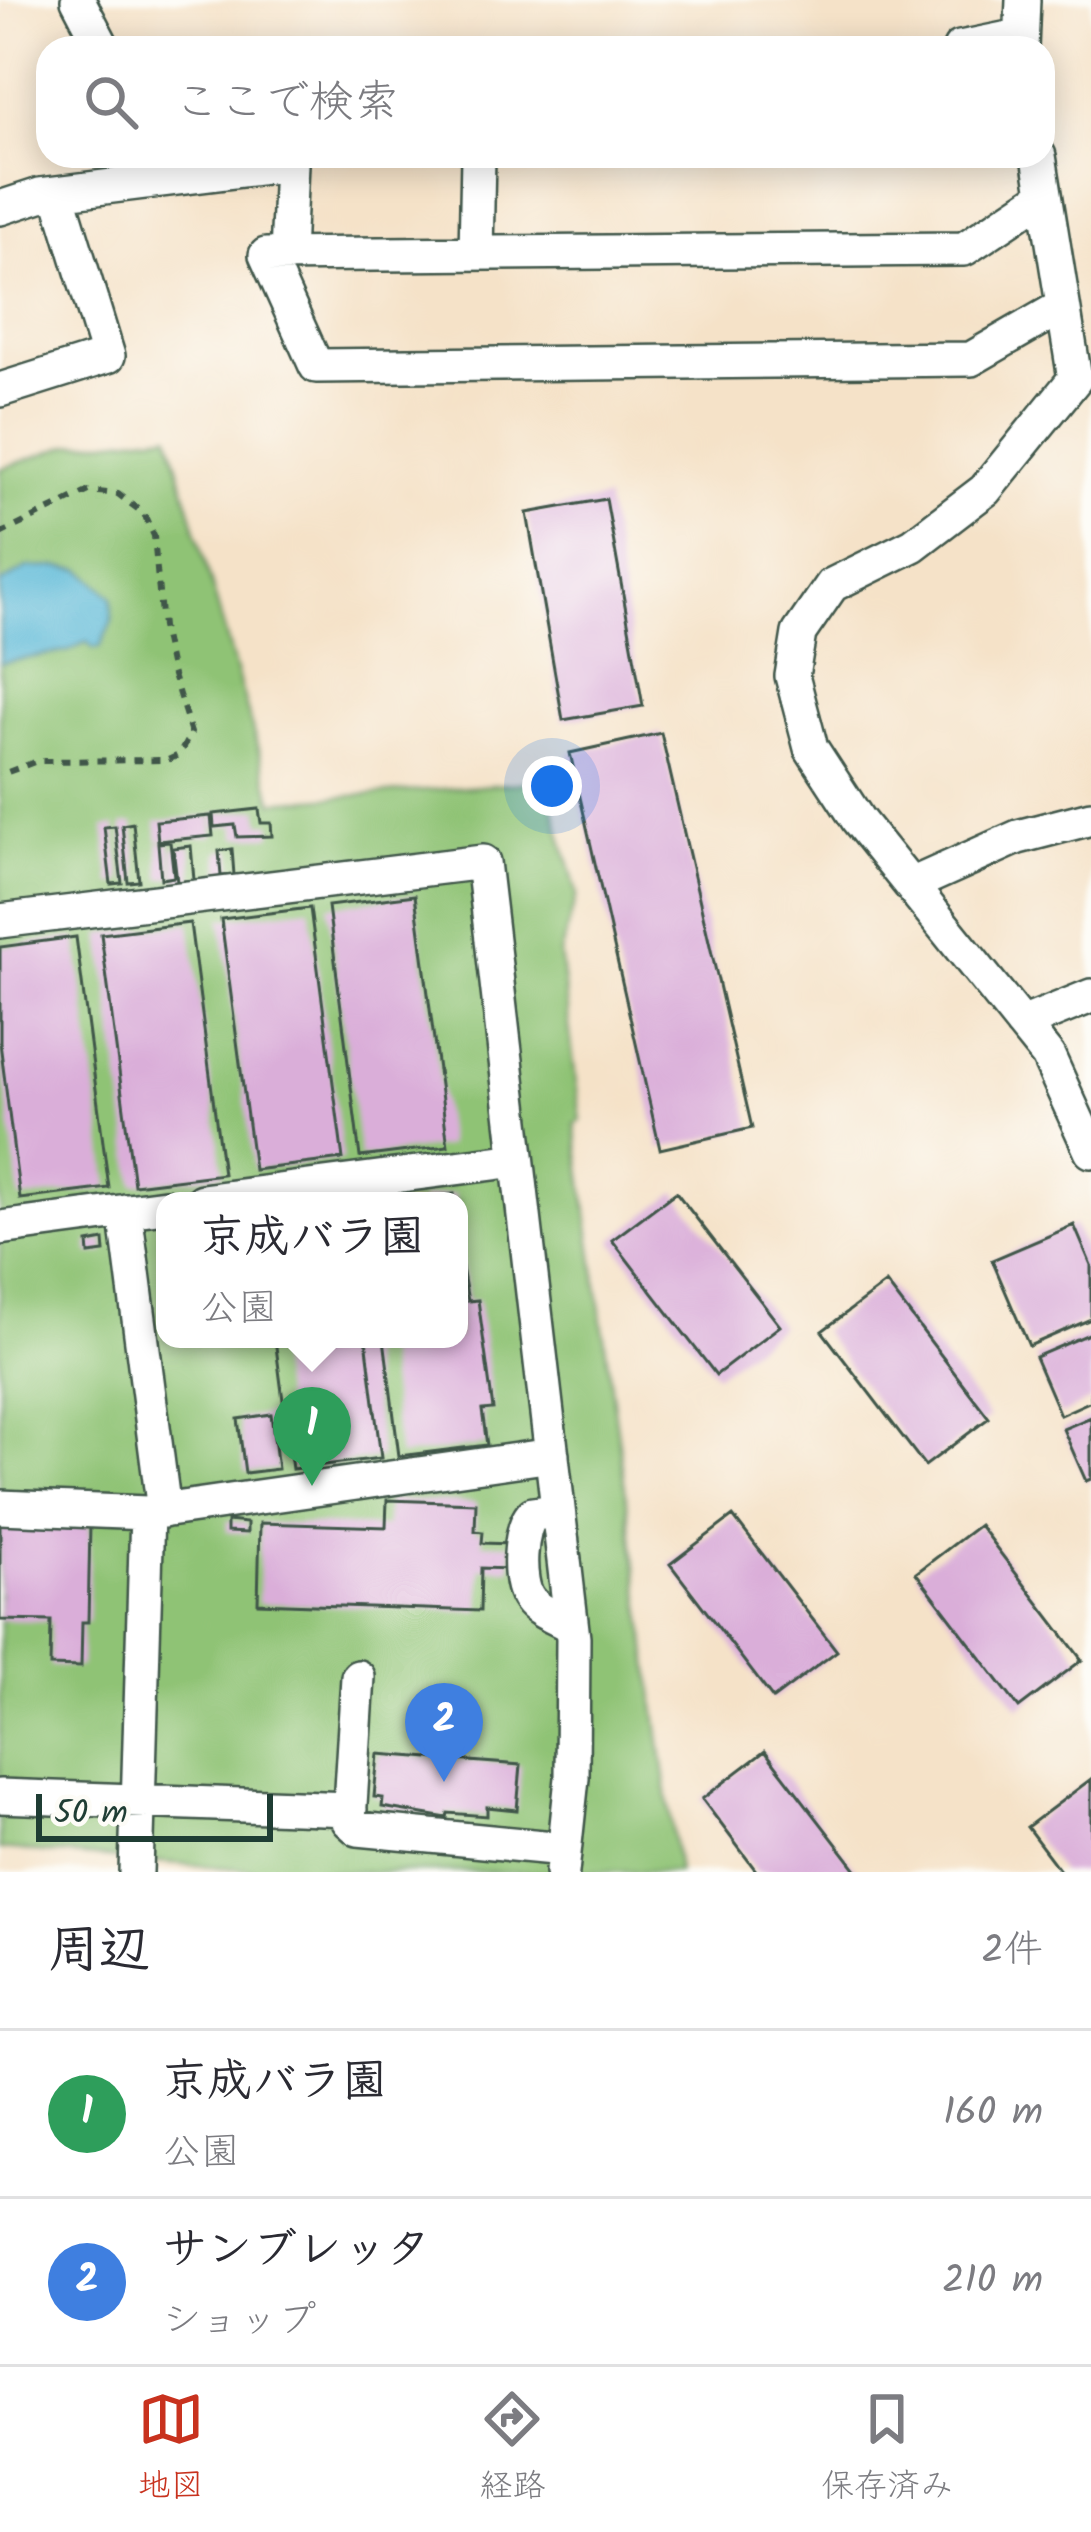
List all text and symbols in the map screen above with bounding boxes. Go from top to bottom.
search box [36,36,1055,168]
text: ここで検索 [174,68,399,140]
icon: search [78,69,144,135]
your location [522,756,582,816]
popup [156,1192,468,1348]
text: 京成バラ園 [199,1203,425,1275]
text: 公園 [199,1279,278,1341]
pin: 1 [273,1387,351,1486]
pin: 2 [405,1683,483,1782]
scale bar [36,1788,273,1841]
text: 50 m [54,1788,128,1841]
text: 周辺 [48,1912,150,1993]
text: 2件 [981,1921,1043,1983]
text: 京成バラ園 [162,2047,387,2119]
text: 1 [81,2083,93,2145]
text: 160 m [943,2083,1043,2145]
text: 公園 [162,2123,240,2185]
text: サンブレッタ [162,2215,431,2287]
text: 2 [76,2251,98,2313]
text: 210 m [942,2251,1043,2313]
text: ショップ [162,2291,316,2353]
tab: 地図 [138,2386,204,2514]
tab: 経路 [479,2386,545,2514]
tab: 保存済み [821,2386,953,2514]

